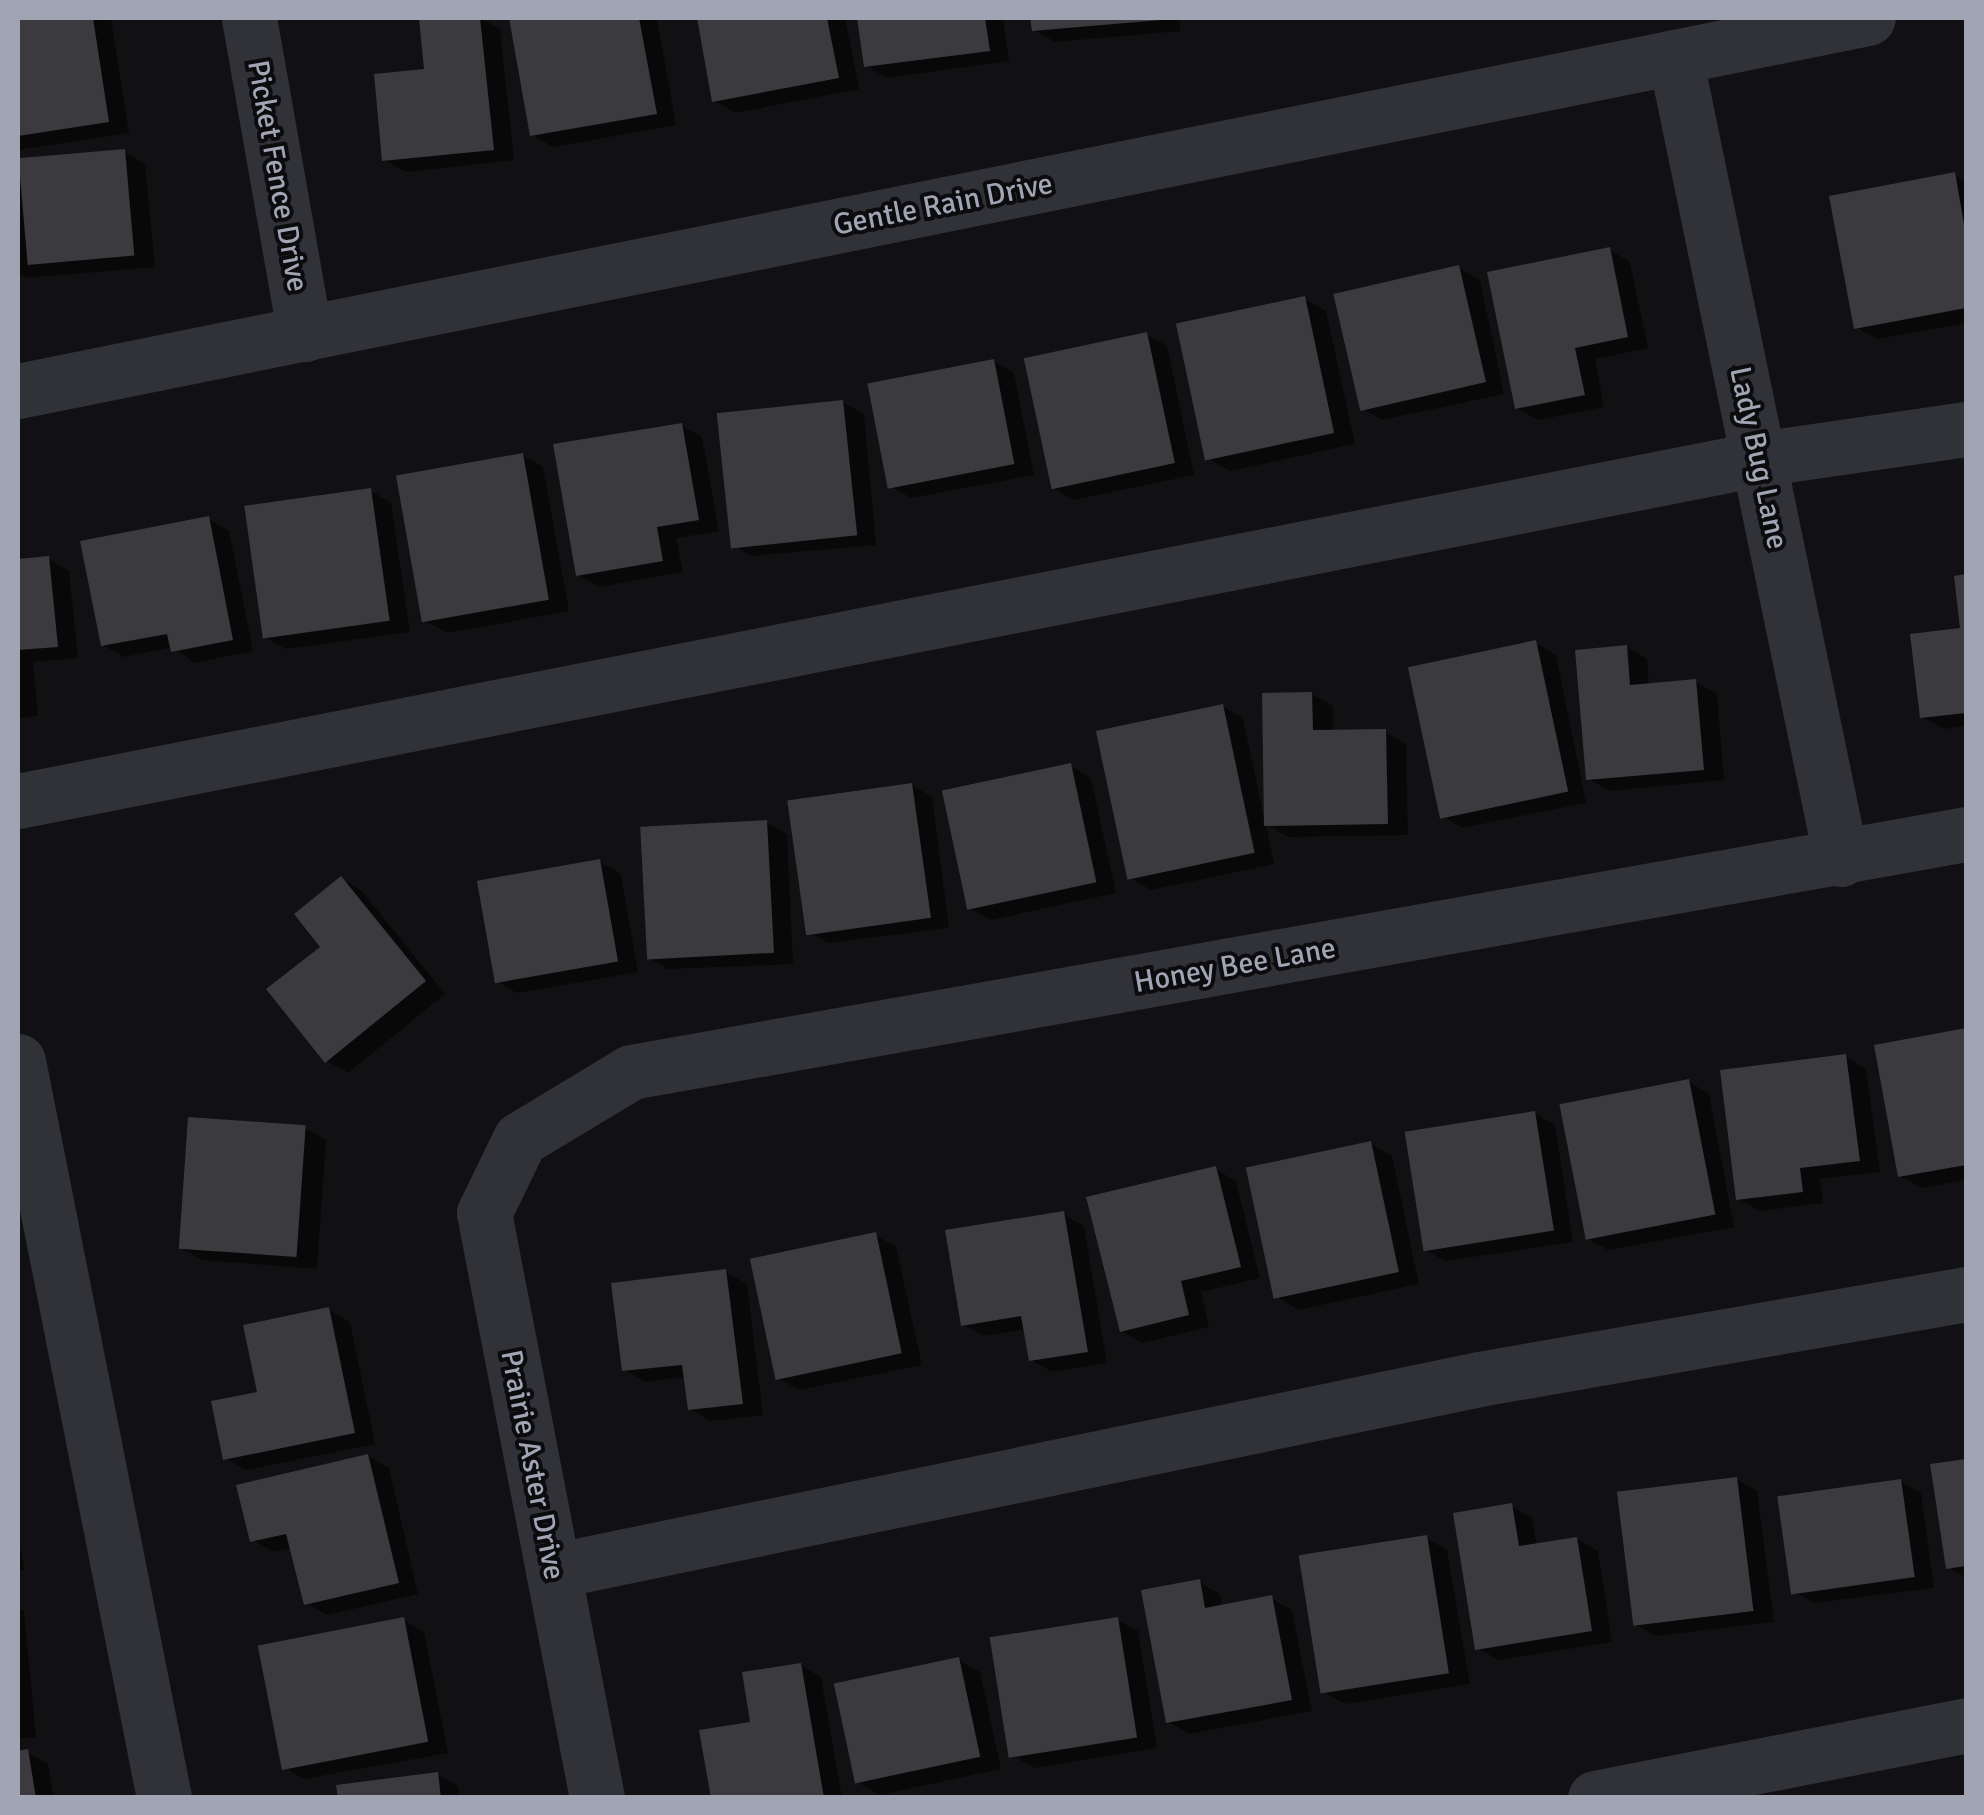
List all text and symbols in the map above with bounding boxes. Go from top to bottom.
street label: Picket Fence Drive [239,57,315,295]
street label: Gentle Rain Drive [830,166,1056,244]
street label: Lady Bug Lane [1721,363,1795,553]
street label: Honey Bee Lane [1131,931,1339,1001]
street label: Prairie Aster Drive [492,1347,572,1583]

